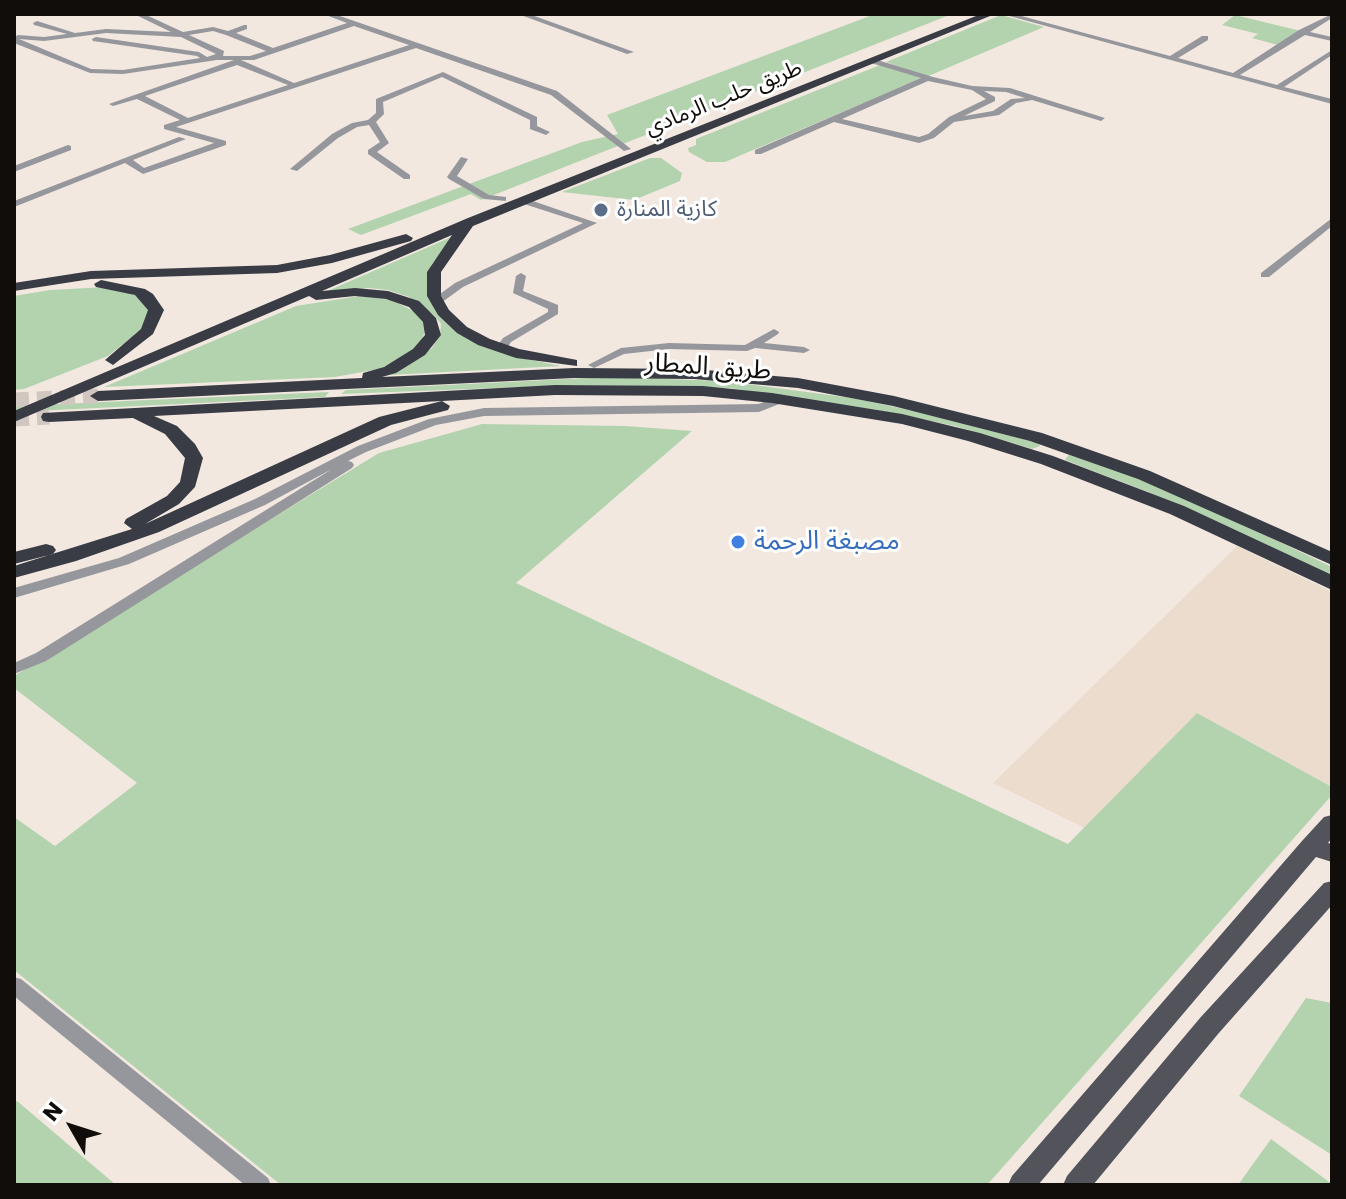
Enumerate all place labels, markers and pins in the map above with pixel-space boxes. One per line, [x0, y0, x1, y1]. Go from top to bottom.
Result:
place label: كازية المنارة [617, 197, 717, 223]
marker: كازية المنارة [592, 201, 610, 219]
place label: مصبغة الرحمة [754, 526, 900, 558]
marker: مصبغة الرحمة [729, 533, 747, 551]

